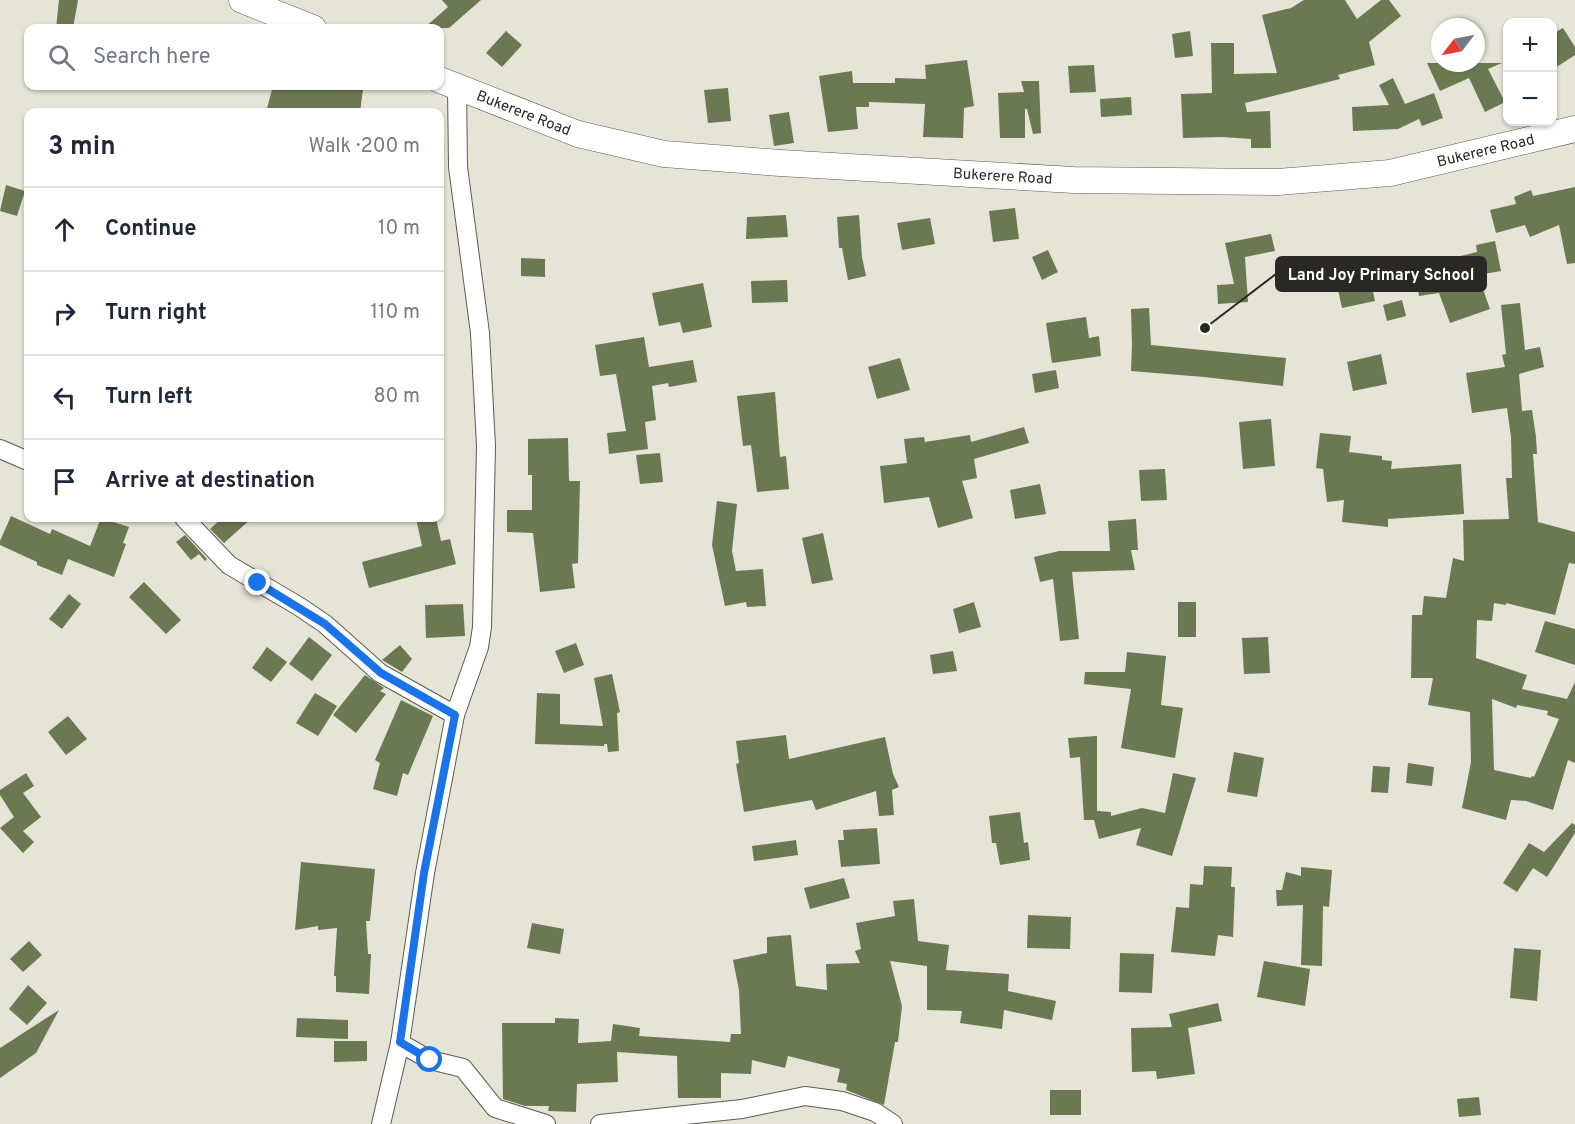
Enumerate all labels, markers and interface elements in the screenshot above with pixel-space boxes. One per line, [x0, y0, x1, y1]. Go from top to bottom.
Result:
north arrow [1431, 18, 1485, 72]
map controls [1503, 18, 1557, 126]
button: + [1503, 18, 1557, 72]
search box [24, 24, 444, 90]
icon: search [45, 41, 78, 74]
text: Search here [93, 44, 211, 71]
button: − [1503, 72, 1557, 126]
street label: Bukerere Road [473, 87, 573, 141]
text: 3 min [48, 131, 116, 164]
street label: Bukerere Road [1435, 131, 1537, 172]
text: Walk · 200 m [309, 134, 420, 160]
street label: Bukerere Road [952, 165, 1053, 190]
icon: ahead [48, 213, 81, 246]
text: Continue [105, 216, 196, 243]
text: 10 m [378, 216, 420, 242]
callout: Land Joy Primary School [1276, 257, 1486, 291]
text: Land Joy Primary School [1288, 266, 1474, 286]
icon: right [48, 297, 81, 330]
text: Turn right [105, 300, 207, 327]
text: 110 m [371, 300, 420, 326]
icon: left [48, 381, 81, 414]
text: Turn left [105, 384, 193, 411]
text: 80 m [374, 384, 420, 410]
icon: arrive [48, 465, 81, 498]
text: Arrive at destination [105, 468, 315, 495]
route end [244, 569, 270, 595]
route start [416, 1046, 442, 1072]

